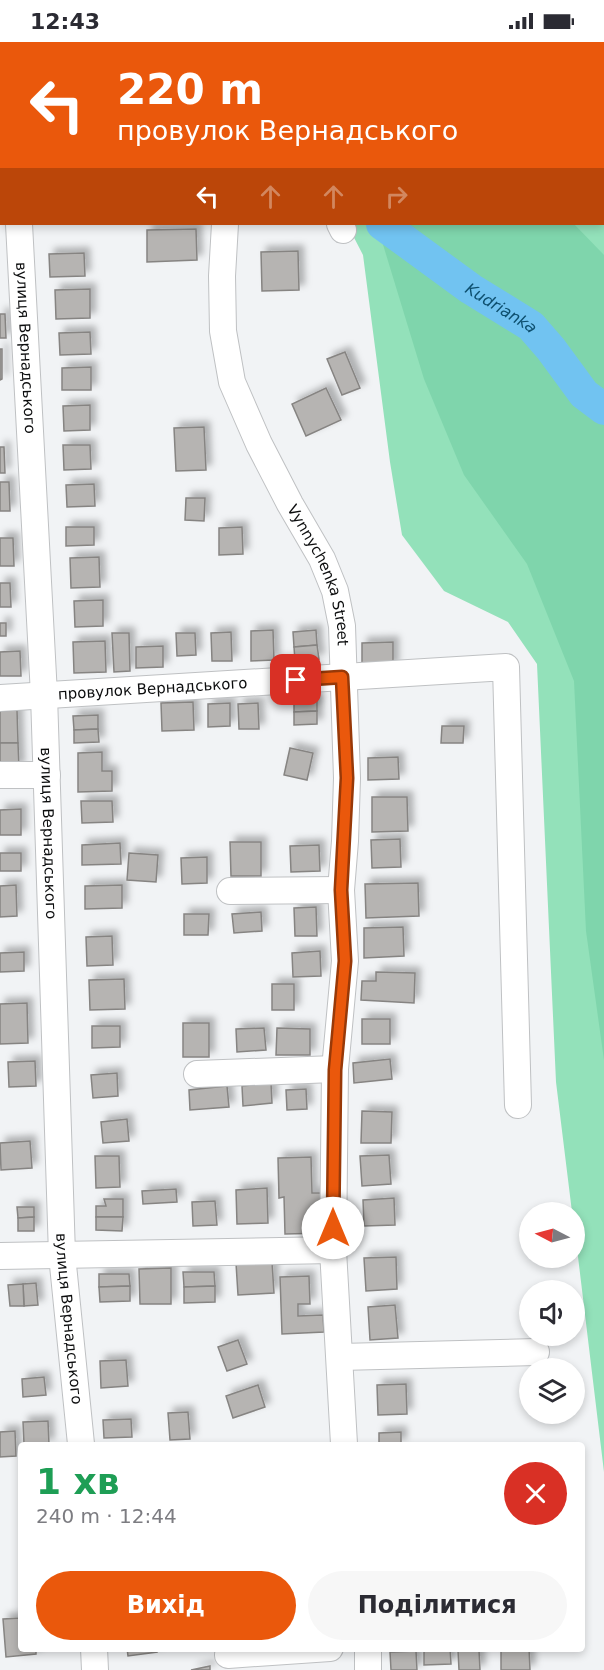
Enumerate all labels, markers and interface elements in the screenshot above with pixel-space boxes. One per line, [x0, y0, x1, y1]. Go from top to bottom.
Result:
text: 12:43 [30, 9, 100, 34]
text: 220 m [117, 65, 263, 114]
icon: left [18, 66, 96, 144]
text: провулок Вернадського [117, 115, 458, 146]
icon: left [191, 180, 224, 213]
icon: ahead [254, 180, 287, 213]
icon: ahead [317, 180, 350, 213]
icon: right [380, 180, 413, 213]
street label: вулиця Вернадського [12, 261, 39, 434]
water label: Kudrianka [462, 279, 542, 336]
street label: Vynnychenka Street [283, 501, 352, 646]
pin [270, 654, 321, 705]
icon: arrive [279, 663, 312, 696]
street label: провулок Вернадського [57, 674, 248, 703]
street label: вулиця Вернадського [37, 747, 60, 920]
position arrow [301, 1196, 365, 1260]
north arrow [519, 1202, 585, 1268]
map controls [519, 1202, 585, 1424]
street label: вулиця Вернадського [52, 1233, 86, 1405]
button: sound [519, 1280, 585, 1346]
button: layers [519, 1358, 585, 1424]
text: 1 хв [36, 1461, 120, 1502]
button: close [504, 1462, 567, 1525]
text: 240 m · 12:44 [36, 1504, 177, 1528]
button: Вихід [36, 1571, 296, 1640]
button: Поділитися [308, 1571, 567, 1640]

